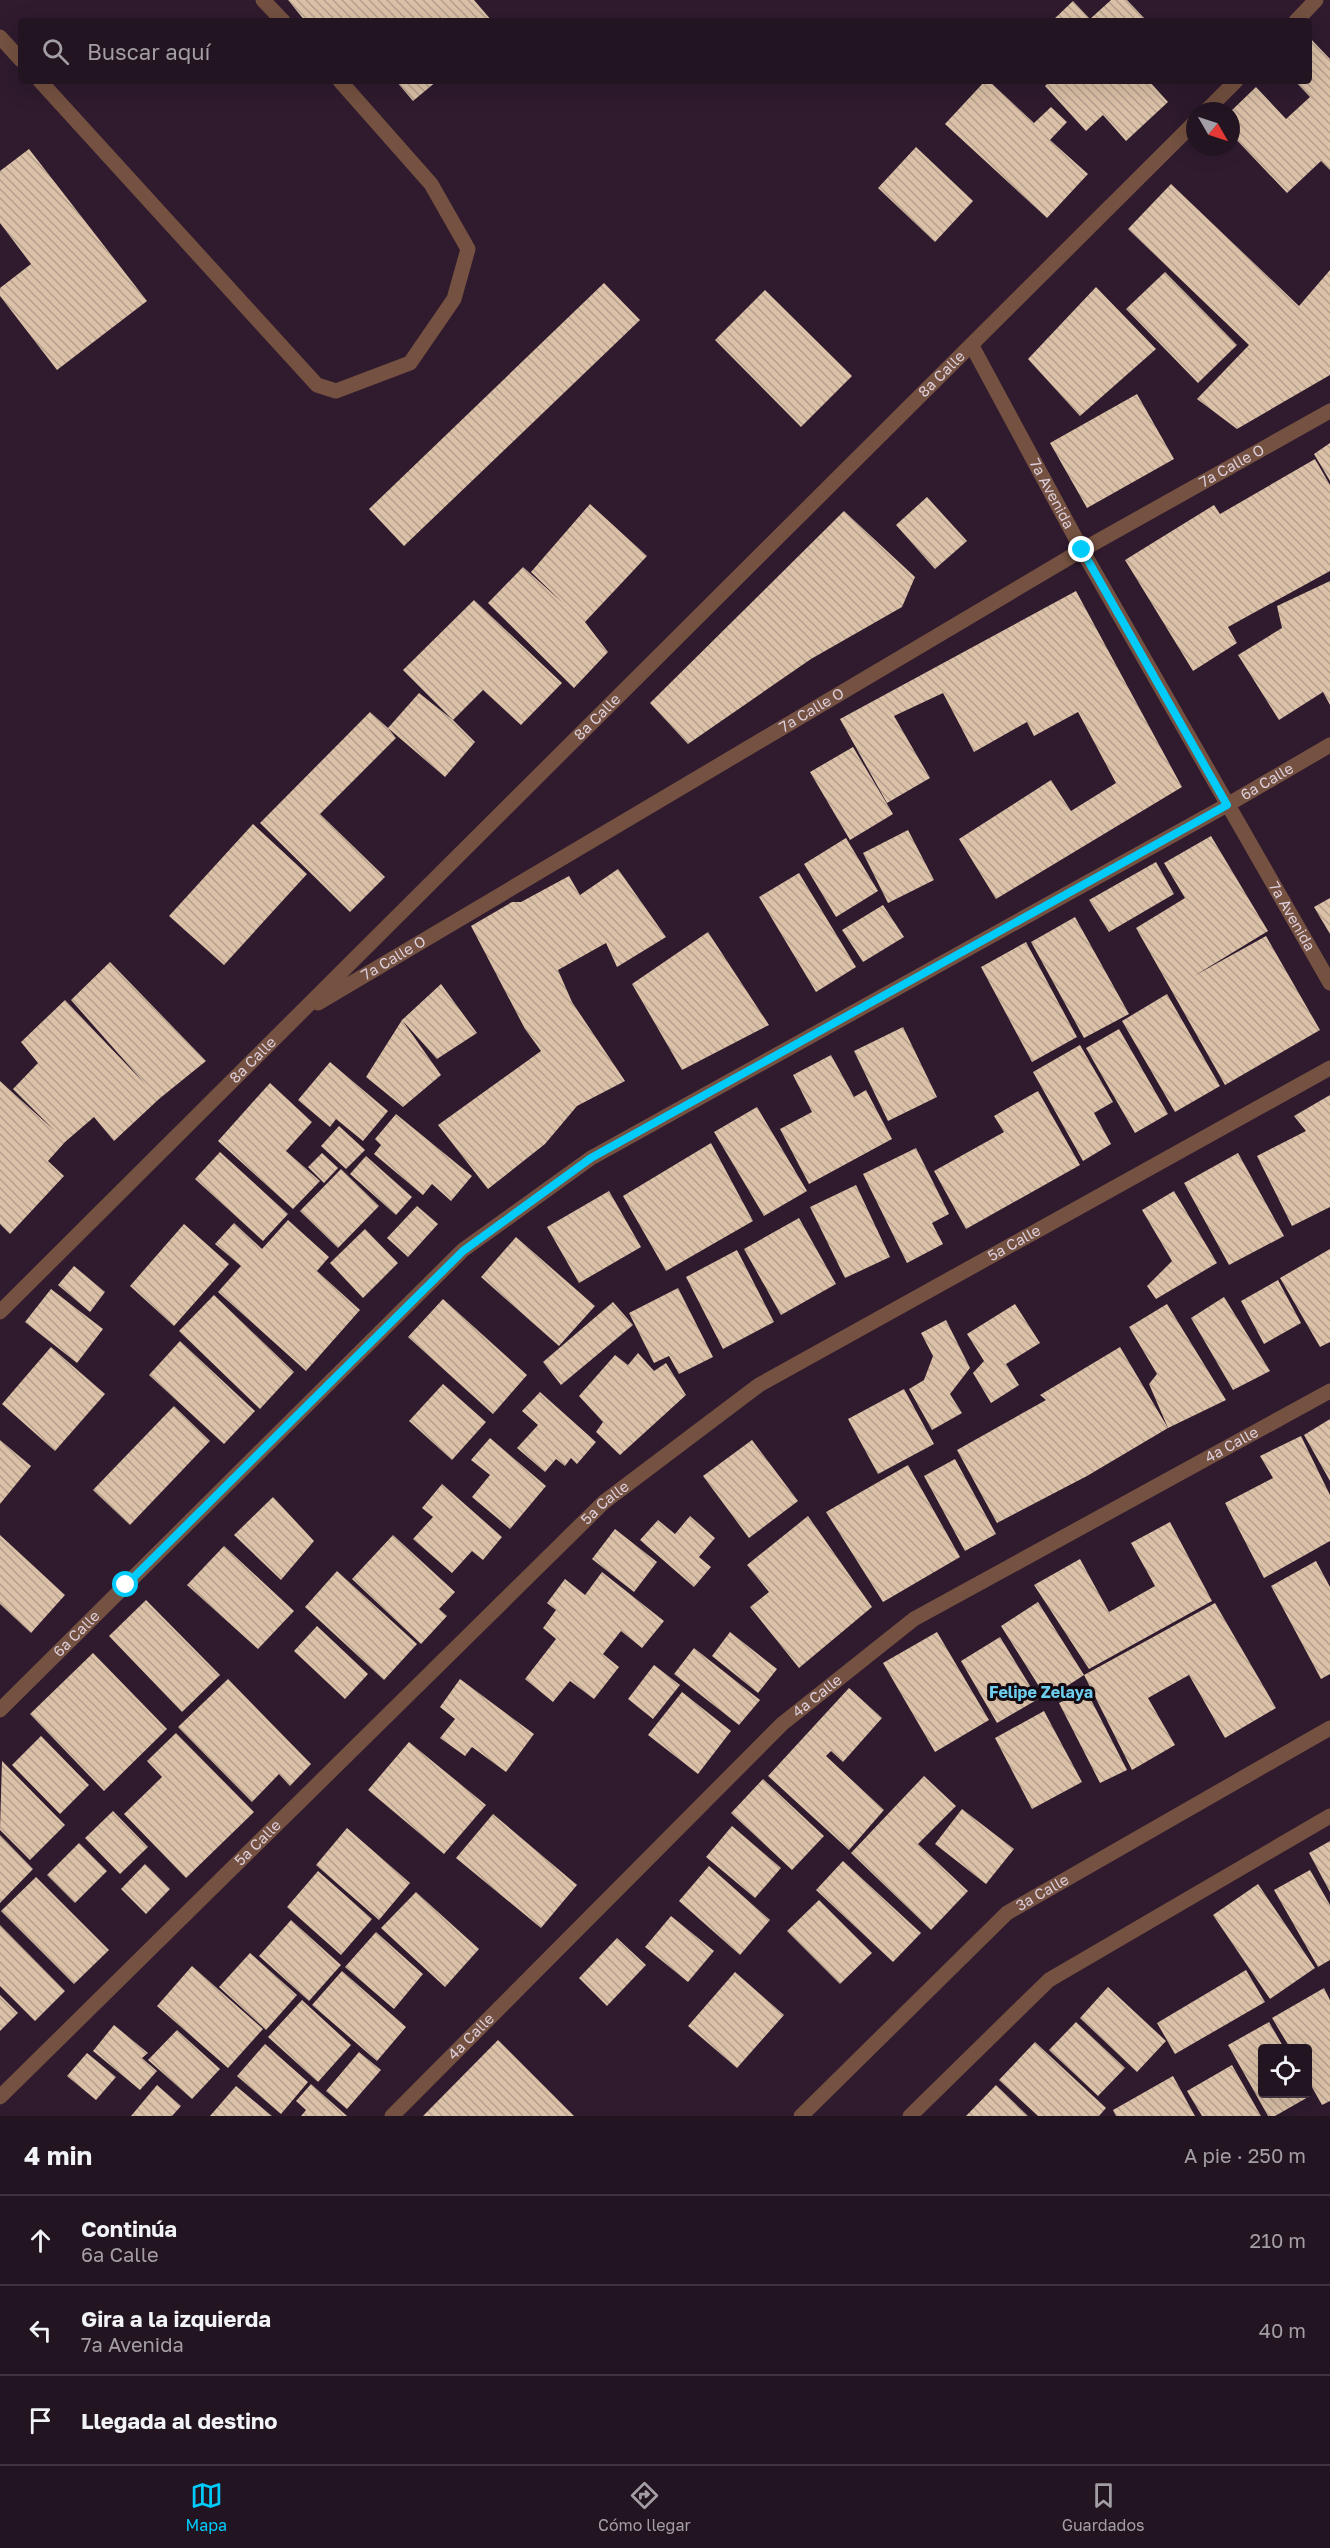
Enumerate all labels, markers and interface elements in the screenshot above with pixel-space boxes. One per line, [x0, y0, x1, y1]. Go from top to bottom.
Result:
search box [18, 18, 1312, 84]
icon: search [39, 35, 72, 68]
text: Buscar aquí [87, 38, 210, 65]
north arrow [1186, 102, 1240, 156]
street label: 8a Calle [914, 346, 968, 400]
street label: 7a Calle O [1196, 440, 1267, 491]
street label: 7a Avenida [1026, 455, 1079, 532]
route end [1068, 536, 1094, 562]
street label: 7a Calle O [776, 683, 847, 735]
street label: 8a Calle [570, 689, 624, 743]
street label: 6a Calle [1237, 758, 1296, 803]
street label: 7a Avenida [1266, 878, 1320, 954]
street label: 7a Calle O [358, 931, 429, 983]
street label: 8a Calle [225, 1032, 279, 1086]
street label: 5a Calle [984, 1220, 1044, 1264]
street label: 4a Calle [1201, 1422, 1261, 1466]
street label: 5a Calle [577, 1476, 632, 1528]
route start [112, 1571, 138, 1597]
street label: 6a Calle [49, 1606, 103, 1660]
street label: 4a Calle [788, 1670, 845, 1720]
district label: Felipe Zelaya [989, 1682, 1093, 1702]
street label: 5a Calle [230, 1815, 284, 1869]
street label: 3a Calle [1012, 1870, 1072, 1914]
street label: 4a Calle [443, 2009, 497, 2063]
map controls [1258, 2044, 1312, 2098]
button: locate [1258, 2044, 1312, 2098]
text: 4 min [24, 2140, 92, 2171]
text: A pie · 250 m [1184, 2143, 1306, 2167]
text: Continúa [81, 2215, 177, 2242]
icon: ahead [24, 2224, 57, 2257]
text: 210 m [1250, 2228, 1306, 2252]
text: 6a Calle [81, 2242, 159, 2266]
text: Gira a la izquierda [81, 2305, 271, 2332]
icon: left [24, 2314, 57, 2347]
text: 40 m [1259, 2318, 1306, 2342]
text: 7a Avenida [81, 2332, 184, 2356]
icon: arrive [24, 2404, 57, 2437]
text: Llegada al destino [81, 2407, 278, 2434]
tab: Mapa [185, 2479, 227, 2535]
tab: Cómo llegar [598, 2479, 691, 2535]
tab: Guardados [1062, 2479, 1145, 2535]

